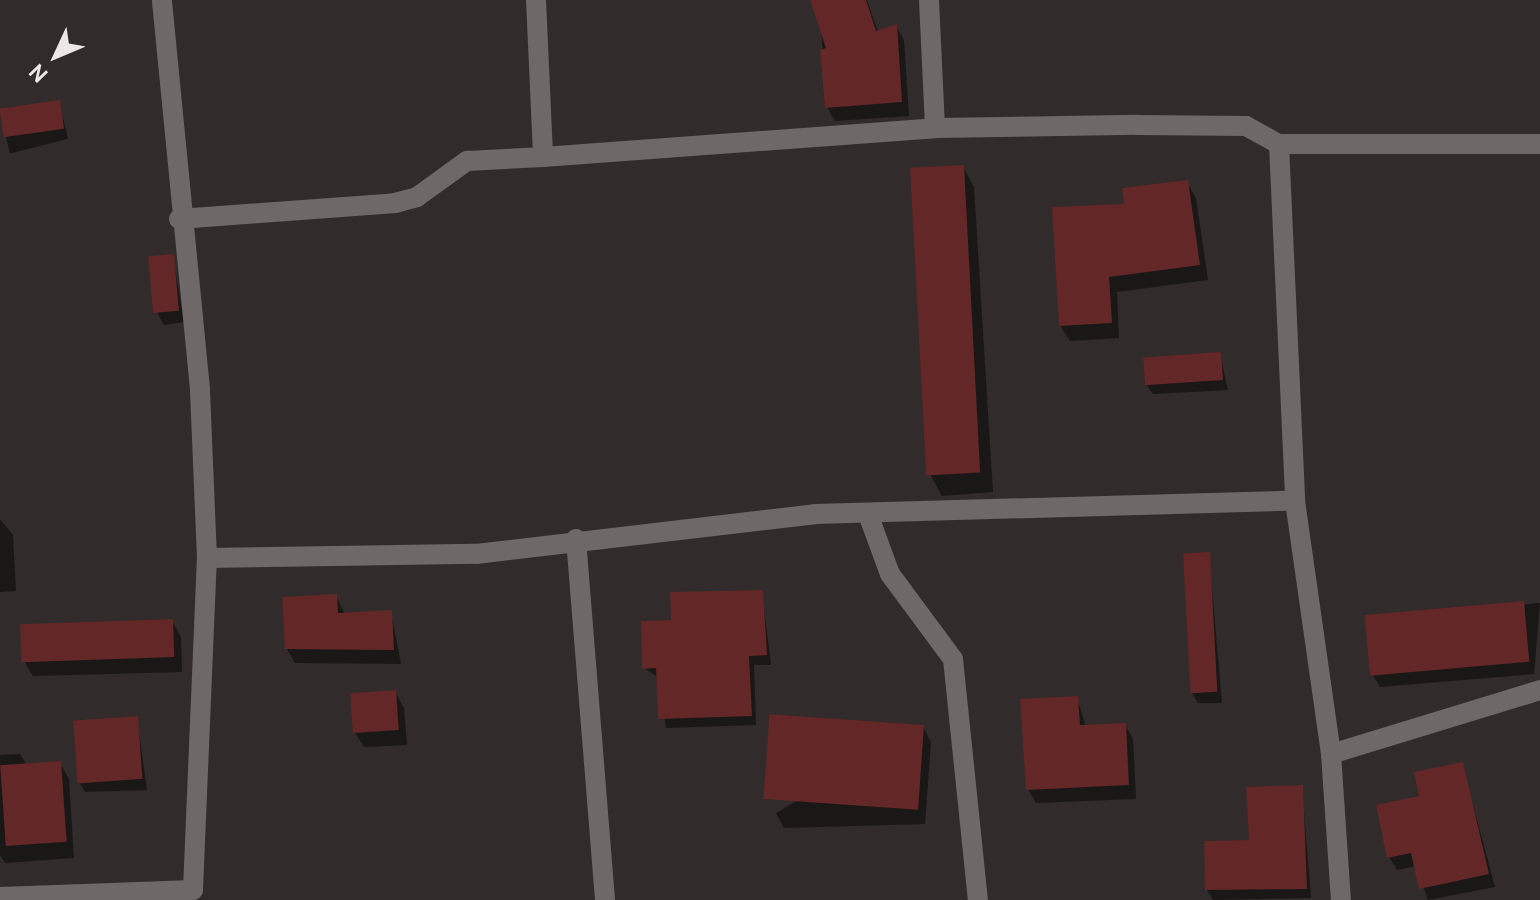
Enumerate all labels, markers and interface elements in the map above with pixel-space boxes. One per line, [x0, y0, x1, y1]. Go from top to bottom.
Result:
north arrow [16, 16, 96, 96]
text: N [23, 58, 53, 88]

